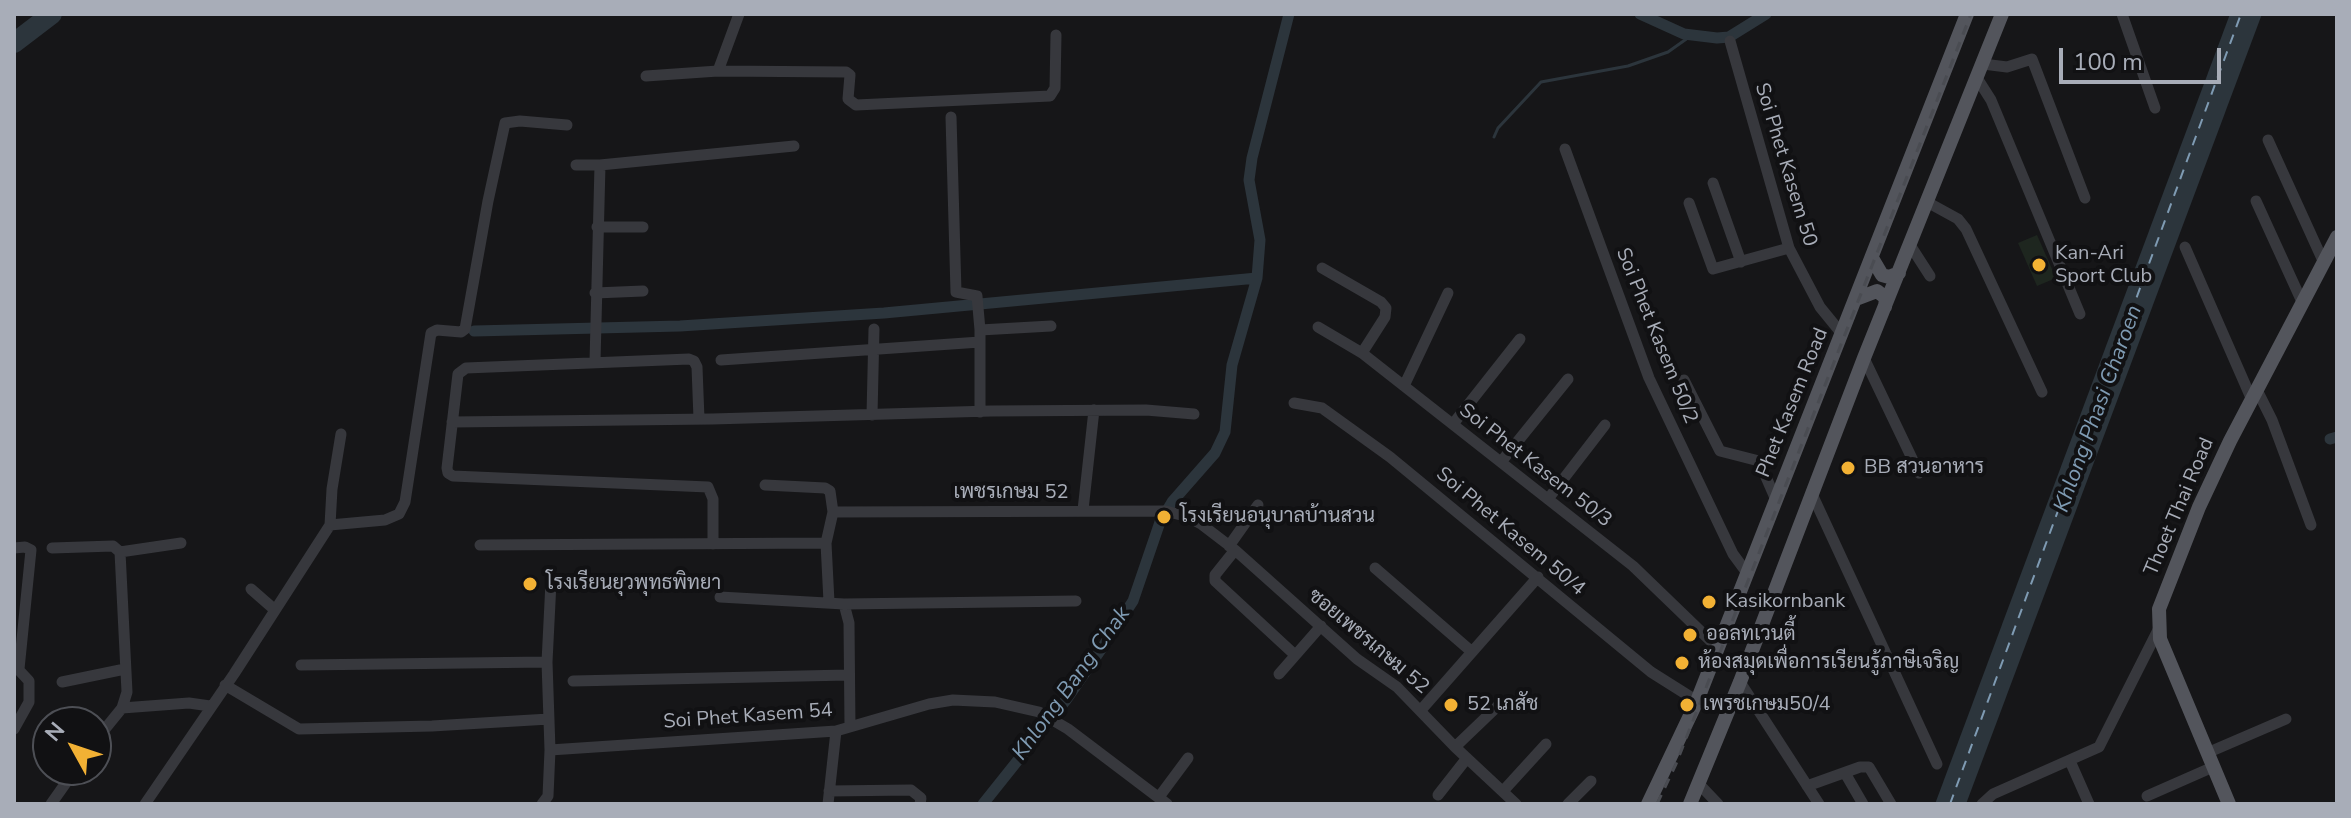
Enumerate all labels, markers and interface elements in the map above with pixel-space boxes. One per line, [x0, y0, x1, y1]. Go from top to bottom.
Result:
scale bar [2063, 32, 2225, 82]
text: 100 m [2073, 46, 2143, 78]
street label: Soi Phet Kasem 50 [1749, 80, 1821, 250]
place label: Kan-Ari Sport Club [2055, 242, 2152, 289]
street label: Soi Phet Kasem 50/2 [1610, 245, 1702, 427]
marker: Kan-Ari Sport Club [2030, 256, 2048, 274]
water label: Khlong Phasi Charoen [2049, 302, 2149, 516]
street label: Phet Kasem Road [1752, 325, 1834, 481]
street label: Soi Phet Kasem 50/3 [1454, 399, 1616, 533]
street label: Thoet Thai Road [2140, 434, 2220, 580]
place label: BB สวนอาหาร [1864, 456, 1984, 480]
marker: BB สวนอาหาร [1839, 459, 1857, 477]
street label: Soi Phet Kasem 50/4 [1431, 463, 1589, 601]
street label: เพชรเกษม 52 [953, 481, 1069, 505]
place label: โรงเรียนอนุบาลบ้านสวน [1180, 505, 1375, 529]
marker: โรงเรียนอนุบาลบ้านสวน [1155, 508, 1173, 526]
place label: โรงเรียนยุวพุทธพิทยา [546, 572, 721, 596]
marker: โรงเรียนยุวพุทธพิทยา [521, 575, 539, 593]
street label: ซอยเพชรเกษม 52 [1303, 584, 1433, 700]
place label: Kasikornbank [1725, 590, 1845, 614]
marker: Kasikornbank [1700, 593, 1718, 611]
water label: Khlong Bang Chak [1007, 602, 1137, 766]
place label: ออลทเวนตี้ [1706, 623, 1796, 647]
marker: ออลทเวนตี้ [1681, 626, 1699, 644]
place label: ห้องสมุดเพื่อการเรียนรู้ภาษีเจริญ [1698, 651, 1959, 675]
marker: ห้องสมุดเพื่อการเรียนรู้ภาษีเจริญ [1673, 654, 1691, 672]
place label: 52 เภสัช [1467, 693, 1538, 717]
place label: เพรชเกษม50/4 [1703, 693, 1831, 717]
marker: 52 เภสัช [1442, 696, 1460, 714]
marker: เพรชเกษม50/4 [1678, 696, 1696, 714]
street label: Soi Phet Kasem 54 [663, 699, 833, 735]
north arrow [32, 706, 112, 786]
text: N [38, 716, 72, 748]

